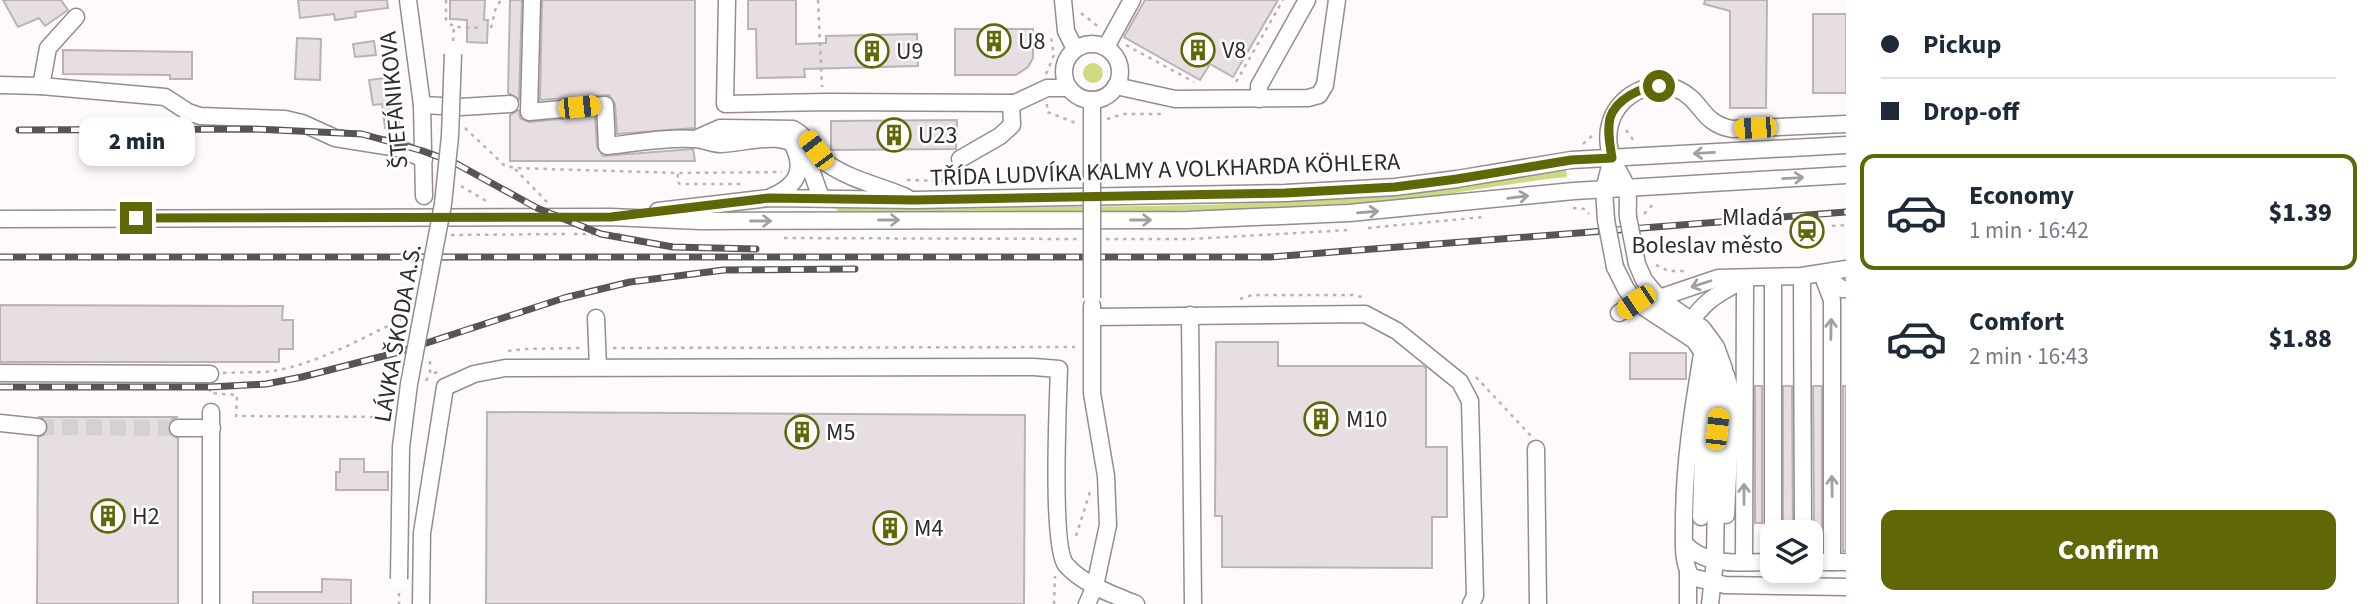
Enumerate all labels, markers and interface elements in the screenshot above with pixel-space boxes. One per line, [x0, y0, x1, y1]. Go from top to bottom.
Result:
building icon: U8 [975, 22, 1013, 60]
place label: U8 [1018, 24, 1045, 59]
text: Pickup [1923, 26, 2001, 63]
street label: ŠTEFÁNIKOVA [371, 30, 417, 170]
building icon: V8 [1179, 31, 1217, 69]
building icon: U9 [853, 32, 891, 70]
place label: V8 [1222, 33, 1246, 68]
place label: U9 [896, 34, 923, 69]
route start [1643, 70, 1675, 102]
text: Drop-off [1923, 93, 2019, 130]
car [558, 94, 601, 120]
callout: 2 min [78, 116, 194, 166]
building icon: U23 [875, 116, 913, 154]
car [1734, 116, 1777, 140]
place label: U23 [918, 118, 957, 153]
text: 2 min [109, 125, 165, 158]
car [795, 127, 838, 173]
street label: TŘÍDA LUDVÍKA KALMY A VOLKHARDA KÖHLERA [929, 144, 1401, 196]
one-way arrow [1693, 146, 1716, 159]
one-way arrow [1781, 171, 1803, 184]
text: Economy [1969, 177, 2074, 214]
icon: car [1885, 181, 1948, 244]
one-way arrow [1506, 190, 1529, 203]
text: $1.39 [2268, 194, 2332, 231]
place label: Mladá Boleslav město [1631, 200, 1783, 263]
route end [120, 202, 152, 234]
one-way arrow [1356, 205, 1379, 218]
station icon: Mladá Boleslav město [1788, 212, 1826, 250]
one-way arrow [877, 213, 900, 227]
one-way arrow [1129, 213, 1152, 227]
one-way arrow [749, 214, 772, 227]
text: 1 min · 16:42 [1969, 214, 2089, 247]
street label: LÁVKA ŠKODA A.S. [365, 241, 431, 425]
one-way arrow [1691, 278, 1713, 291]
car [1613, 282, 1660, 322]
text: Comfort [1969, 303, 2064, 340]
icon: car [1885, 307, 1948, 370]
one-way arrow [1825, 318, 1838, 341]
text: $1.88 [2268, 320, 2332, 357]
text: 2 min · 16:43 [1969, 340, 2089, 373]
building icon: M10 [1302, 400, 1340, 438]
place label: M10 [1346, 402, 1387, 437]
car [1705, 407, 1730, 451]
building icon: M5 [783, 413, 821, 451]
place label: M5 [826, 415, 855, 450]
one-way arrow [1825, 475, 1839, 498]
one-way arrow [1737, 483, 1751, 506]
building icon: H2 [89, 497, 127, 535]
place label: H2 [132, 499, 160, 534]
building icon: M4 [871, 509, 909, 547]
button: Confirm [1881, 510, 2336, 590]
place label: M4 [914, 511, 943, 546]
map controls [1760, 520, 1823, 583]
button: layers [1760, 520, 1823, 583]

